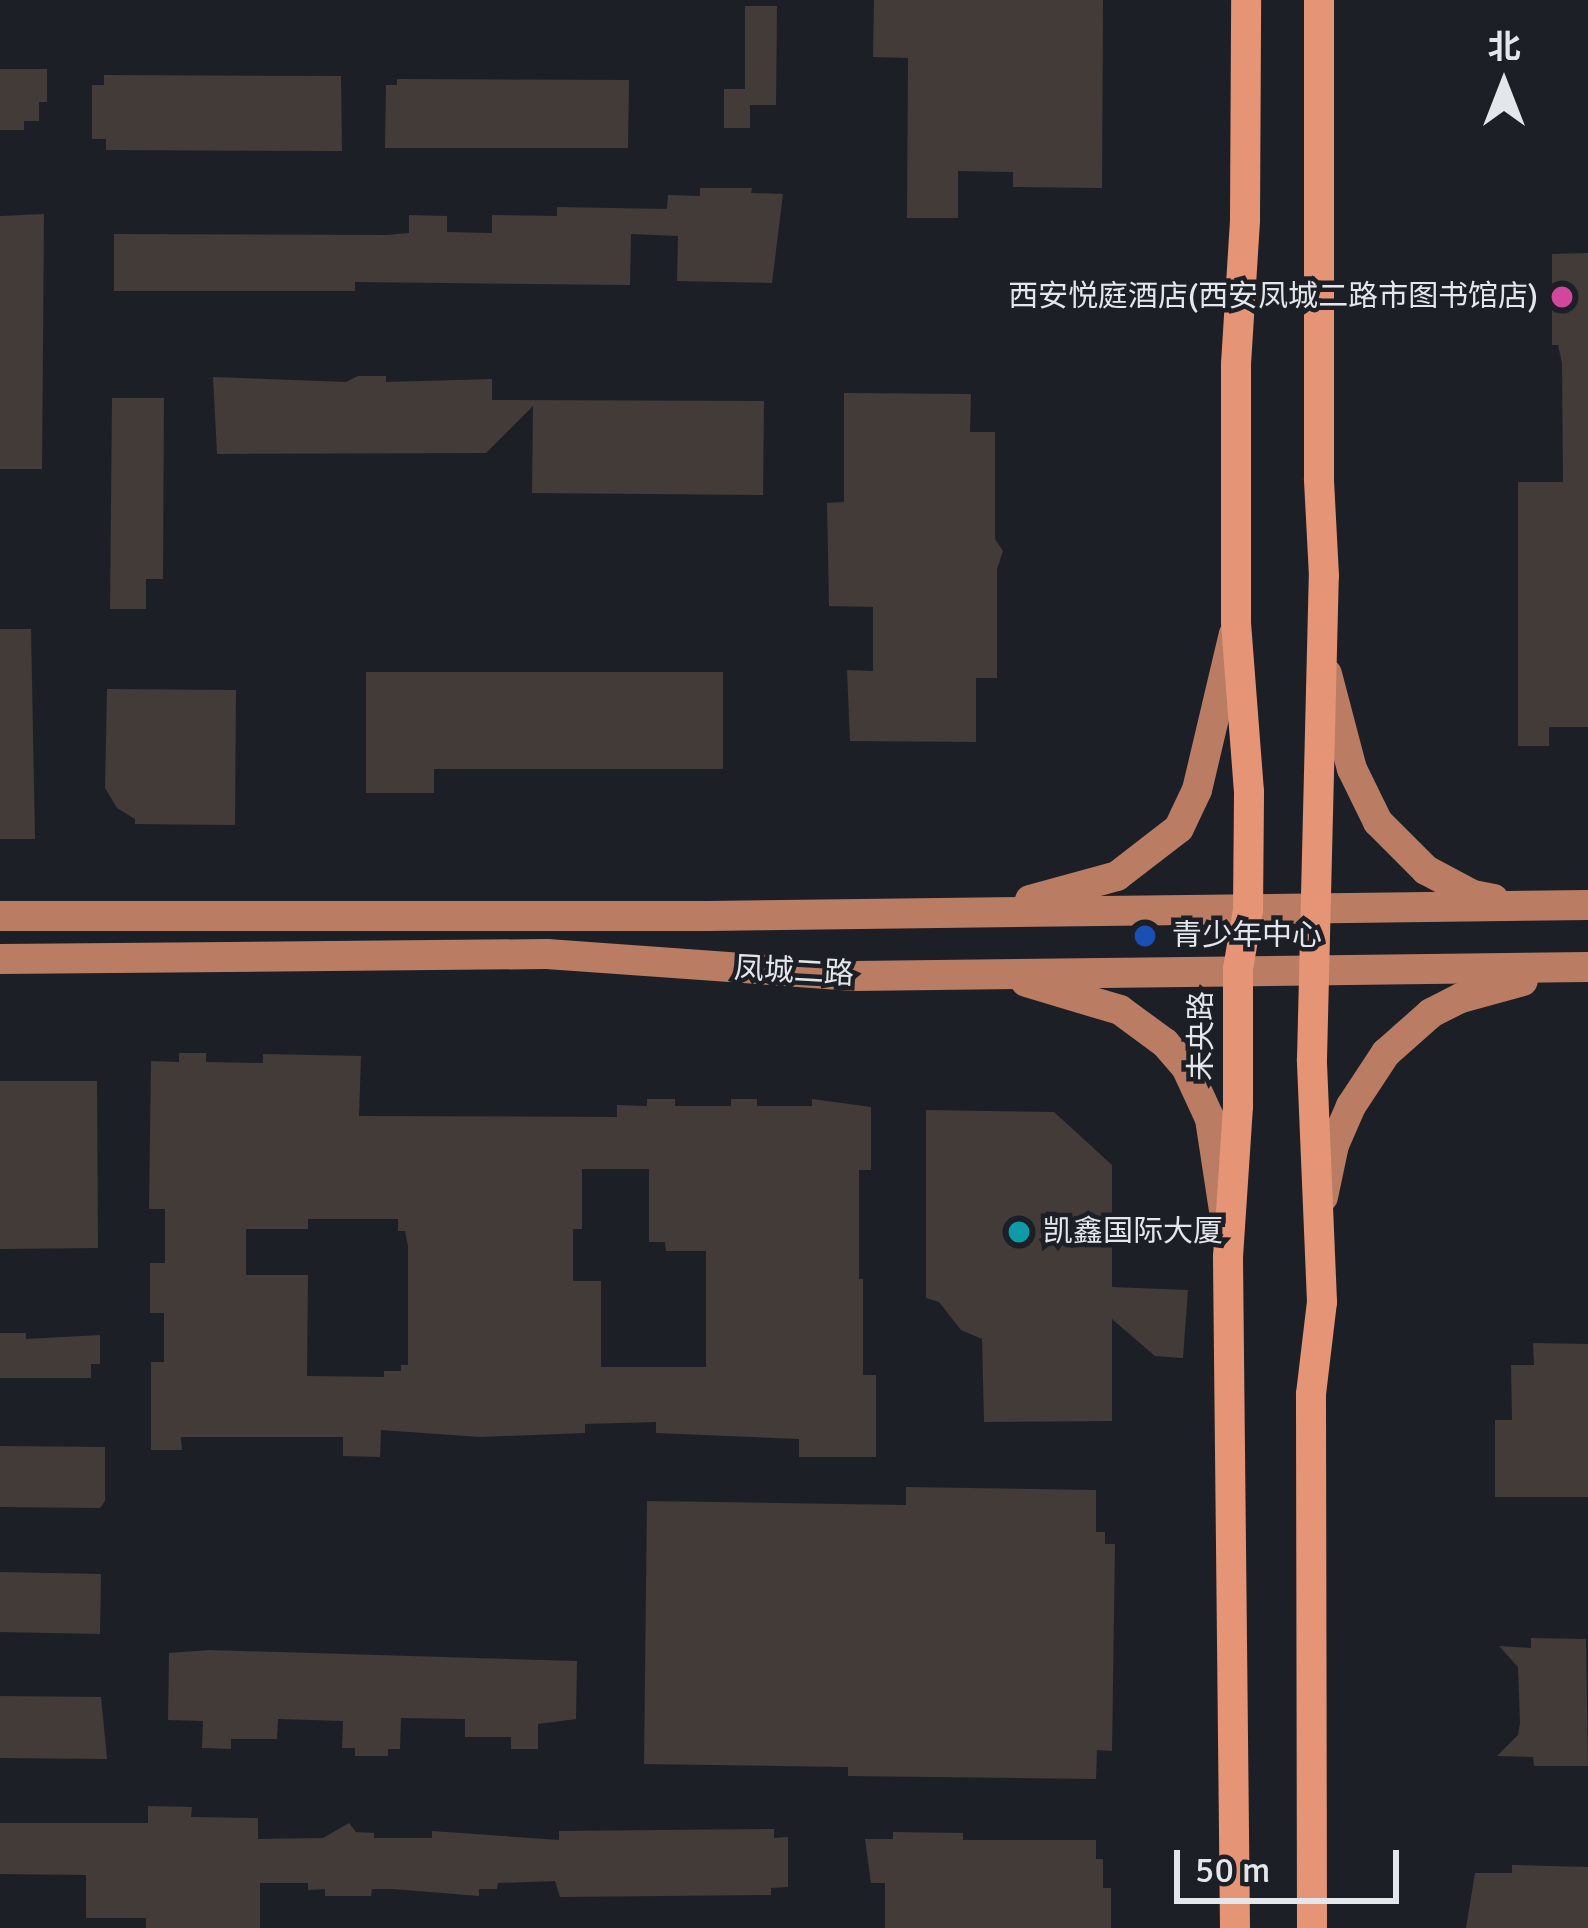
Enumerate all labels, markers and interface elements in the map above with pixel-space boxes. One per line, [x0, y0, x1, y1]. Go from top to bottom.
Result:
north arrow [1444, 24, 1564, 144]
text: 北 [1488, 27, 1521, 68]
place label: 西安悦庭酒店(西安凤城二路市图书馆店) [1008, 279, 1538, 315]
marker: 西安悦庭酒店(西安凤城二路市图书馆店) [1549, 284, 1575, 310]
place label: 青少年中心 [1172, 918, 1322, 954]
marker: 青少年中心 [1129, 920, 1161, 952]
street label: 凤城二路 [733, 951, 855, 993]
street label: 未央路 [1184, 991, 1220, 1081]
place label: 凯鑫国际大厦 [1043, 1214, 1223, 1250]
marker: 凯鑫国际大厦 [1006, 1219, 1032, 1245]
scale bar [1180, 1826, 1405, 1900]
text: 50 m [1195, 1848, 1271, 1893]

